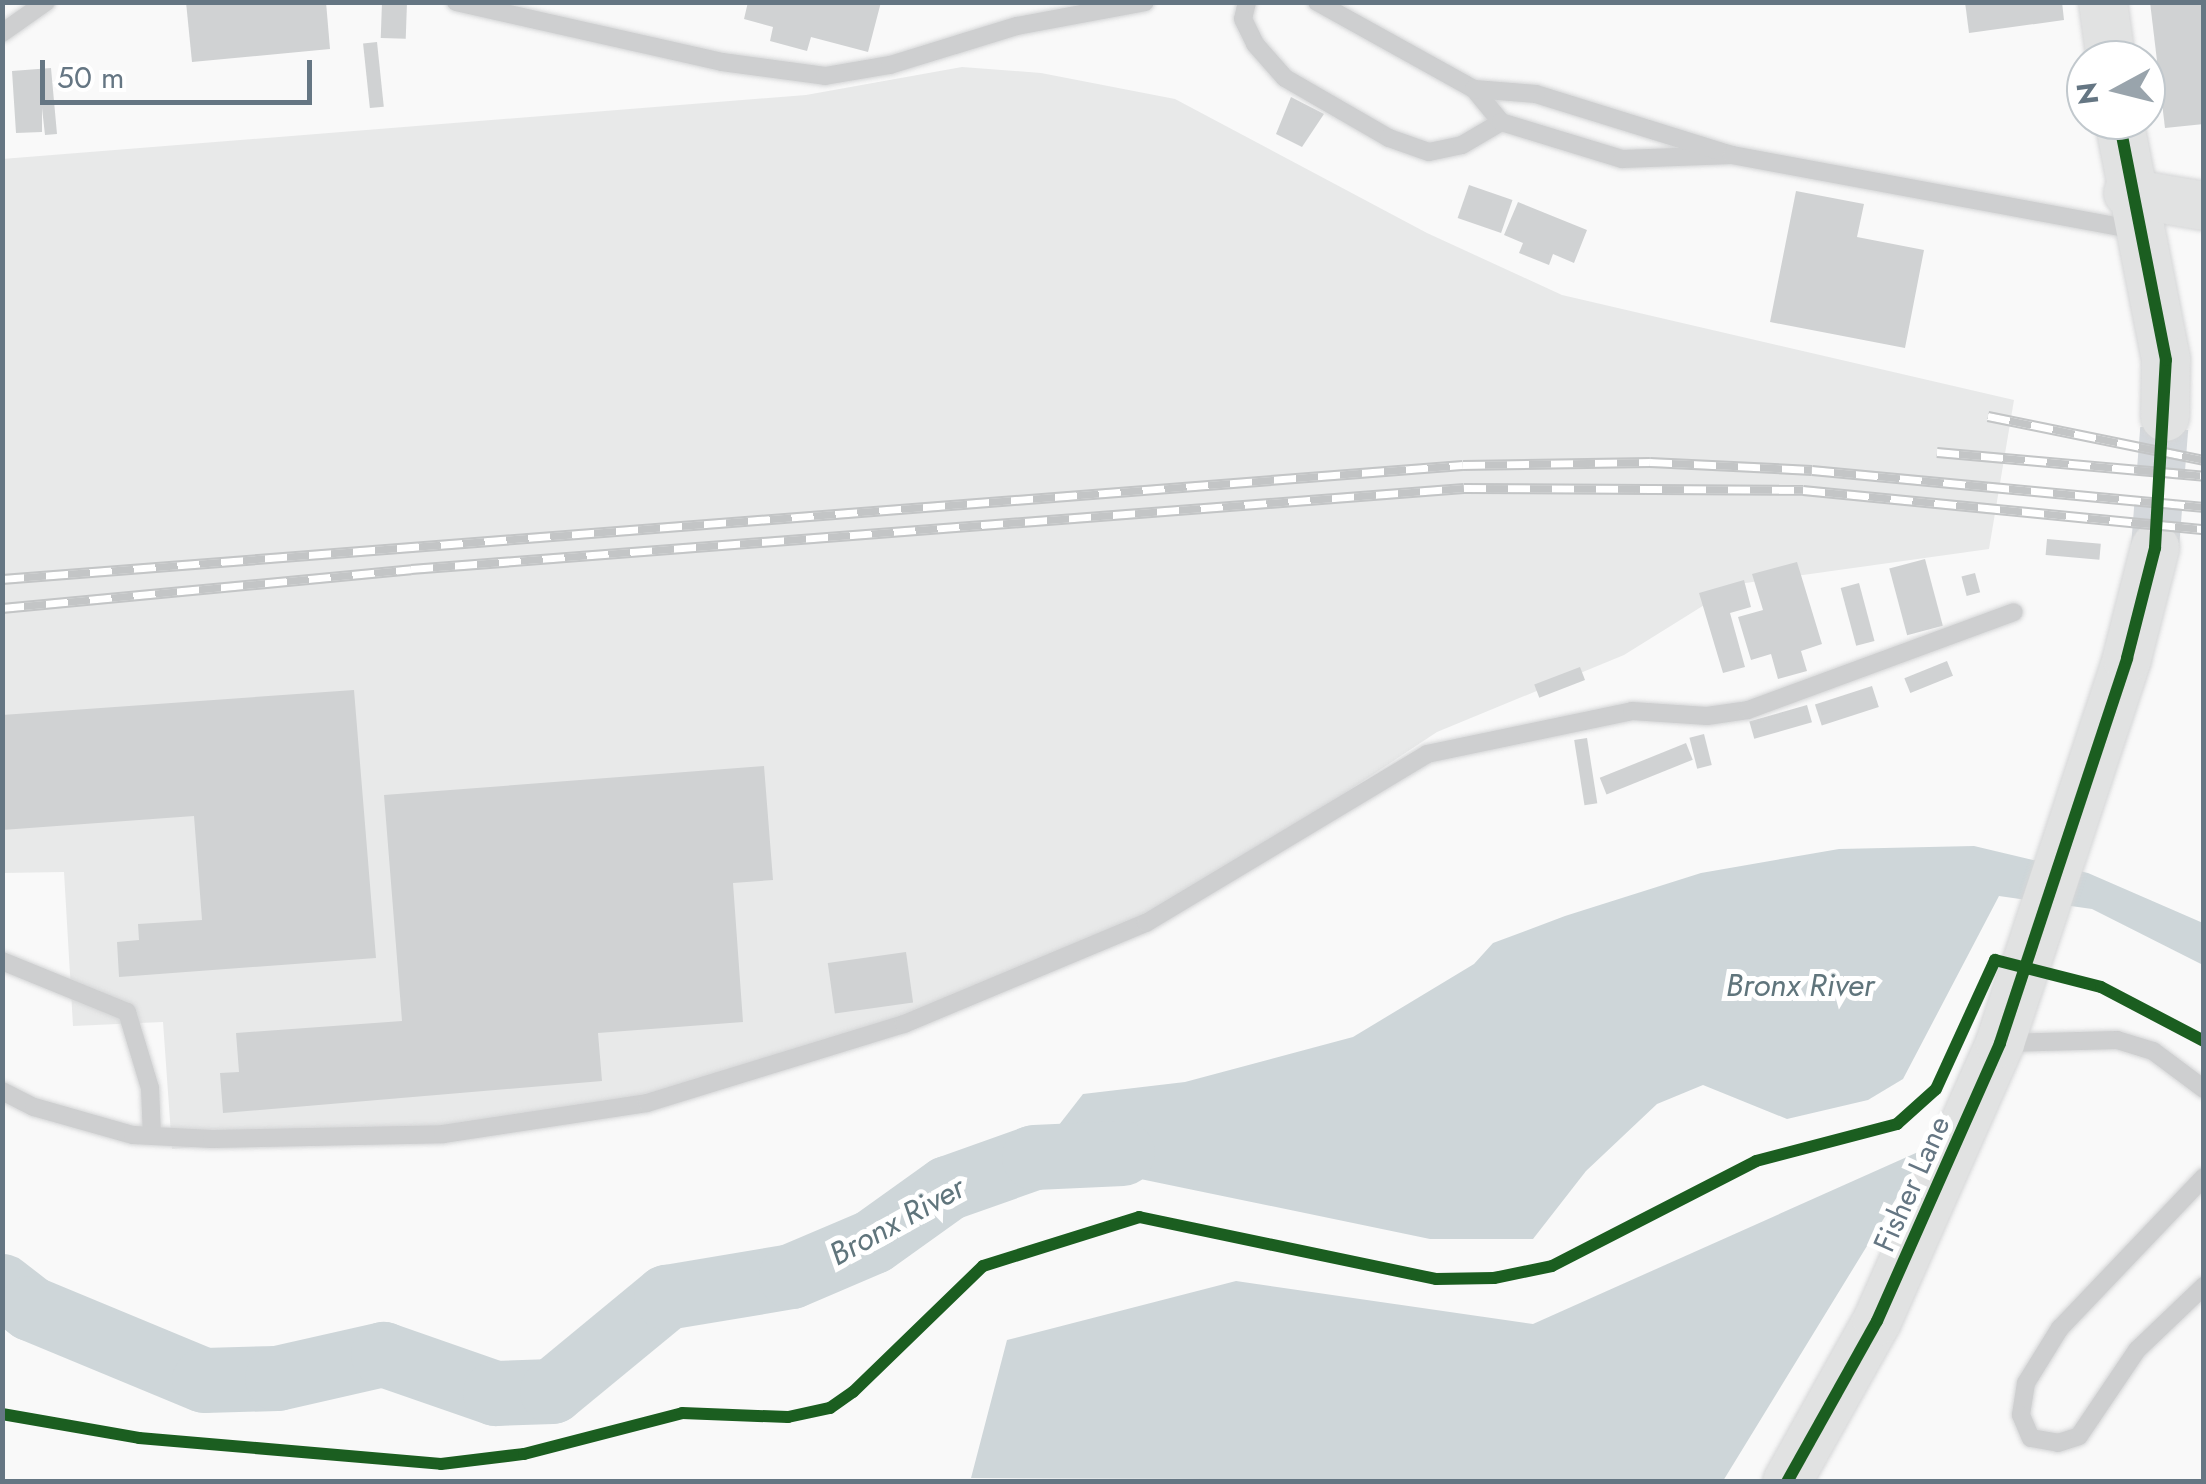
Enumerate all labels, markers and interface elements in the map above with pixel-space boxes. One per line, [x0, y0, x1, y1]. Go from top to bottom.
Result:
scale bar [45, 40, 318, 102]
north arrow [2066, 40, 2166, 140]
text: 50 m [57, 56, 124, 99]
text: N [2066, 80, 2109, 107]
water label: Bronx River [1726, 966, 1874, 1004]
street label: Fisher Lane [1866, 1111, 1958, 1257]
water label: Bronx River [823, 1168, 971, 1274]

